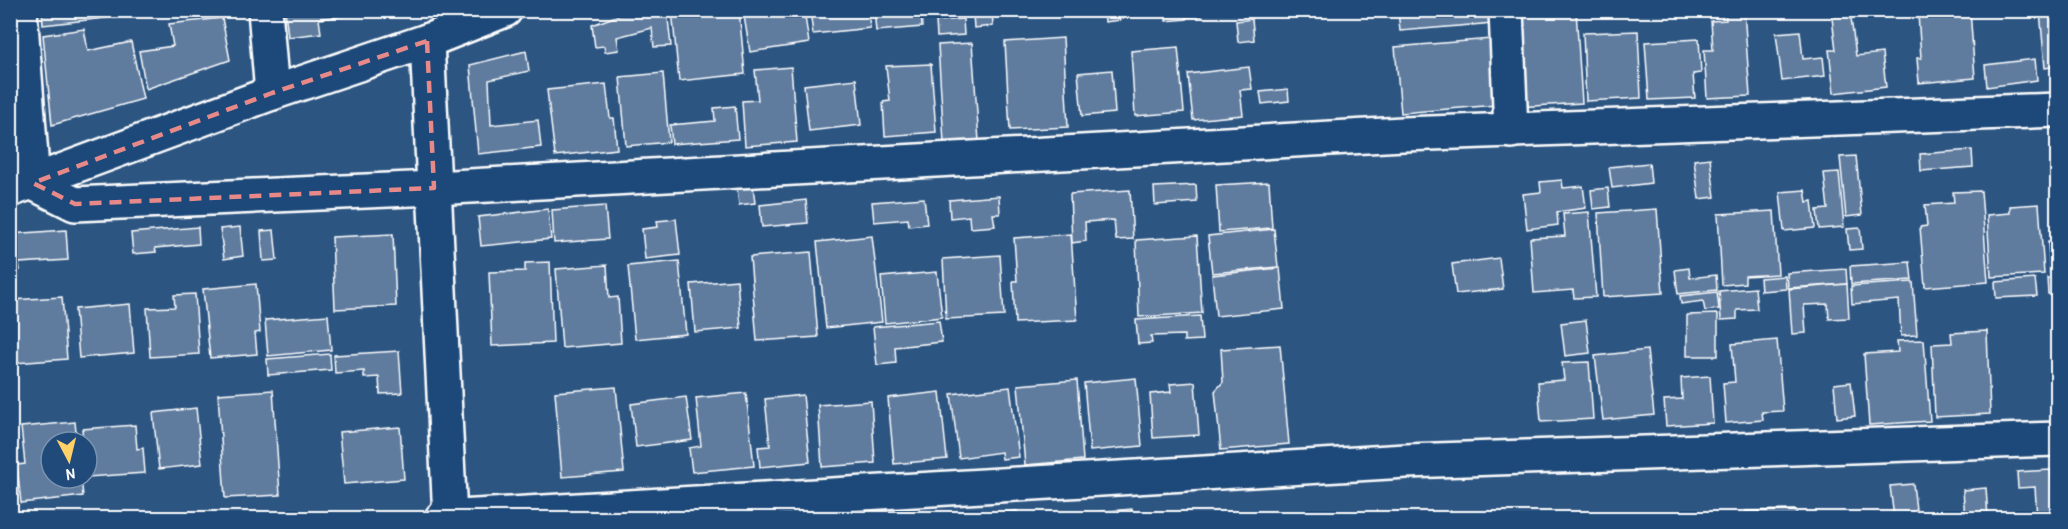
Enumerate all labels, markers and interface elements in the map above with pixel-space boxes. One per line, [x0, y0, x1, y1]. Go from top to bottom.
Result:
north arrow [39, 430, 99, 490]
text: N [65, 463, 76, 486]

